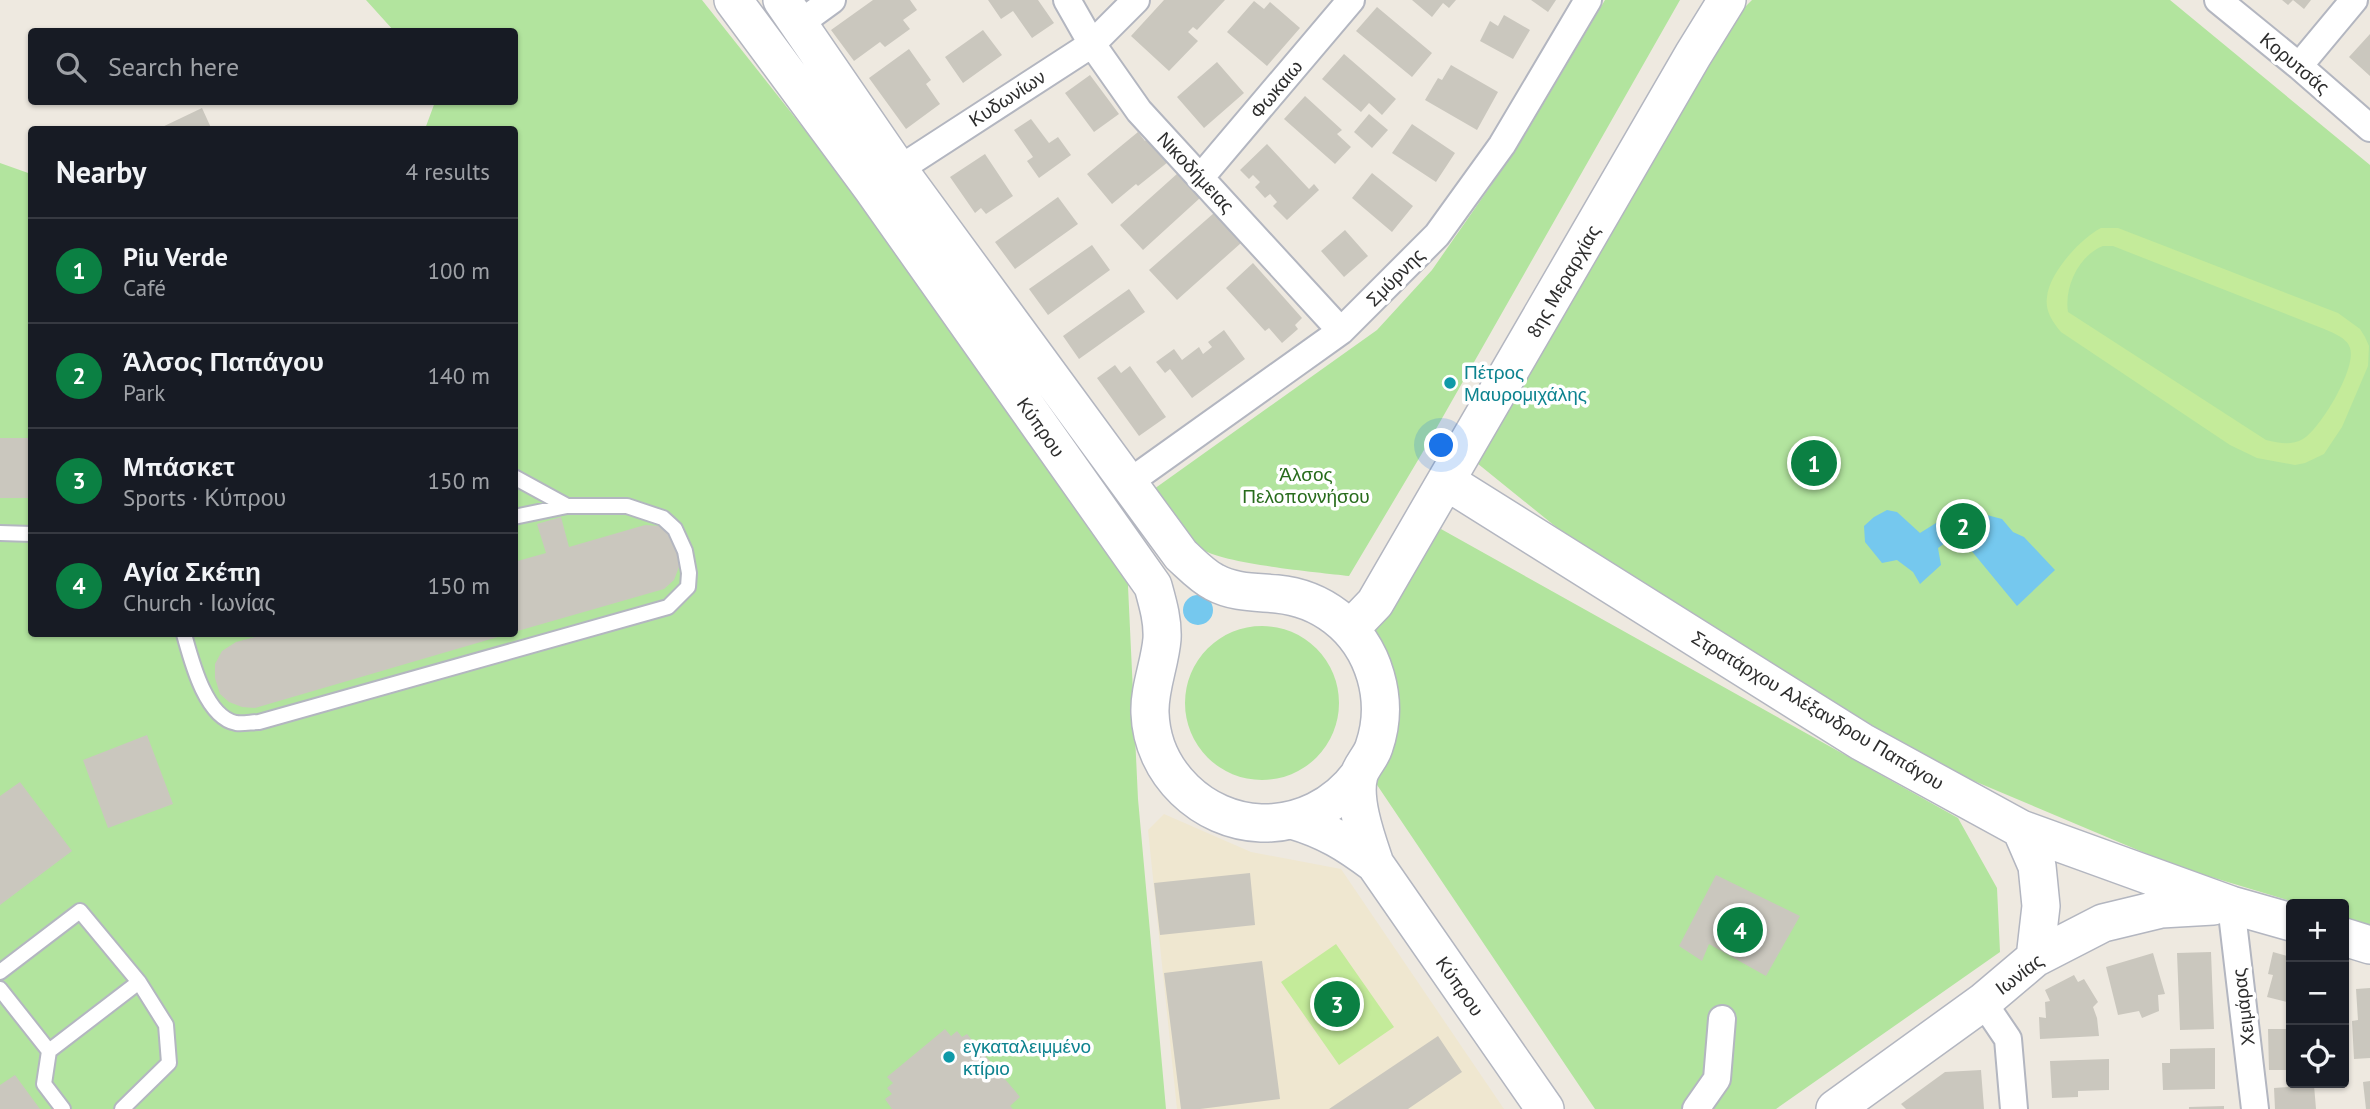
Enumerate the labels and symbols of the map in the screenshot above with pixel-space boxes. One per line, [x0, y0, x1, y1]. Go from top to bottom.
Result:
street label: Κορυτσάς [2255, 27, 2335, 99]
street label: Φωκαιω [1245, 55, 1308, 123]
street label: Κυδωνίων [964, 64, 1050, 132]
street label: Νικοδήμειας [1152, 126, 1240, 218]
street label: 8ης Μεραρχίας [1521, 220, 1605, 342]
street label: Σμύρνης [1361, 243, 1429, 311]
place label: Πέτρος Μαυρομιχάλης [1464, 360, 1587, 406]
marker: Πέτρος Μαυρομιχάλης [1442, 375, 1458, 391]
street label: Κύπρου [1012, 392, 1070, 462]
your location [1424, 428, 1458, 462]
pin: 1 [1791, 437, 1837, 489]
park label: Άλσος Πελοποννήσου [1242, 462, 1370, 508]
pin: 2 [1940, 500, 1986, 552]
street label: Στρατάρχου Αλέξανδρου Παπάγου [1688, 625, 1948, 795]
pin: 4 [1717, 904, 1763, 956]
street label: Ιωνίας [1990, 948, 2048, 1000]
street label: Κύπρου [1431, 951, 1489, 1021]
street label: Χειμάρας [2226, 967, 2260, 1047]
pin: 3 [1314, 978, 1360, 1030]
place label: εγκαταλειμμένο κτίριο [963, 1034, 1091, 1080]
marker: εγκαταλειμμένο κτίριο [941, 1049, 957, 1065]

